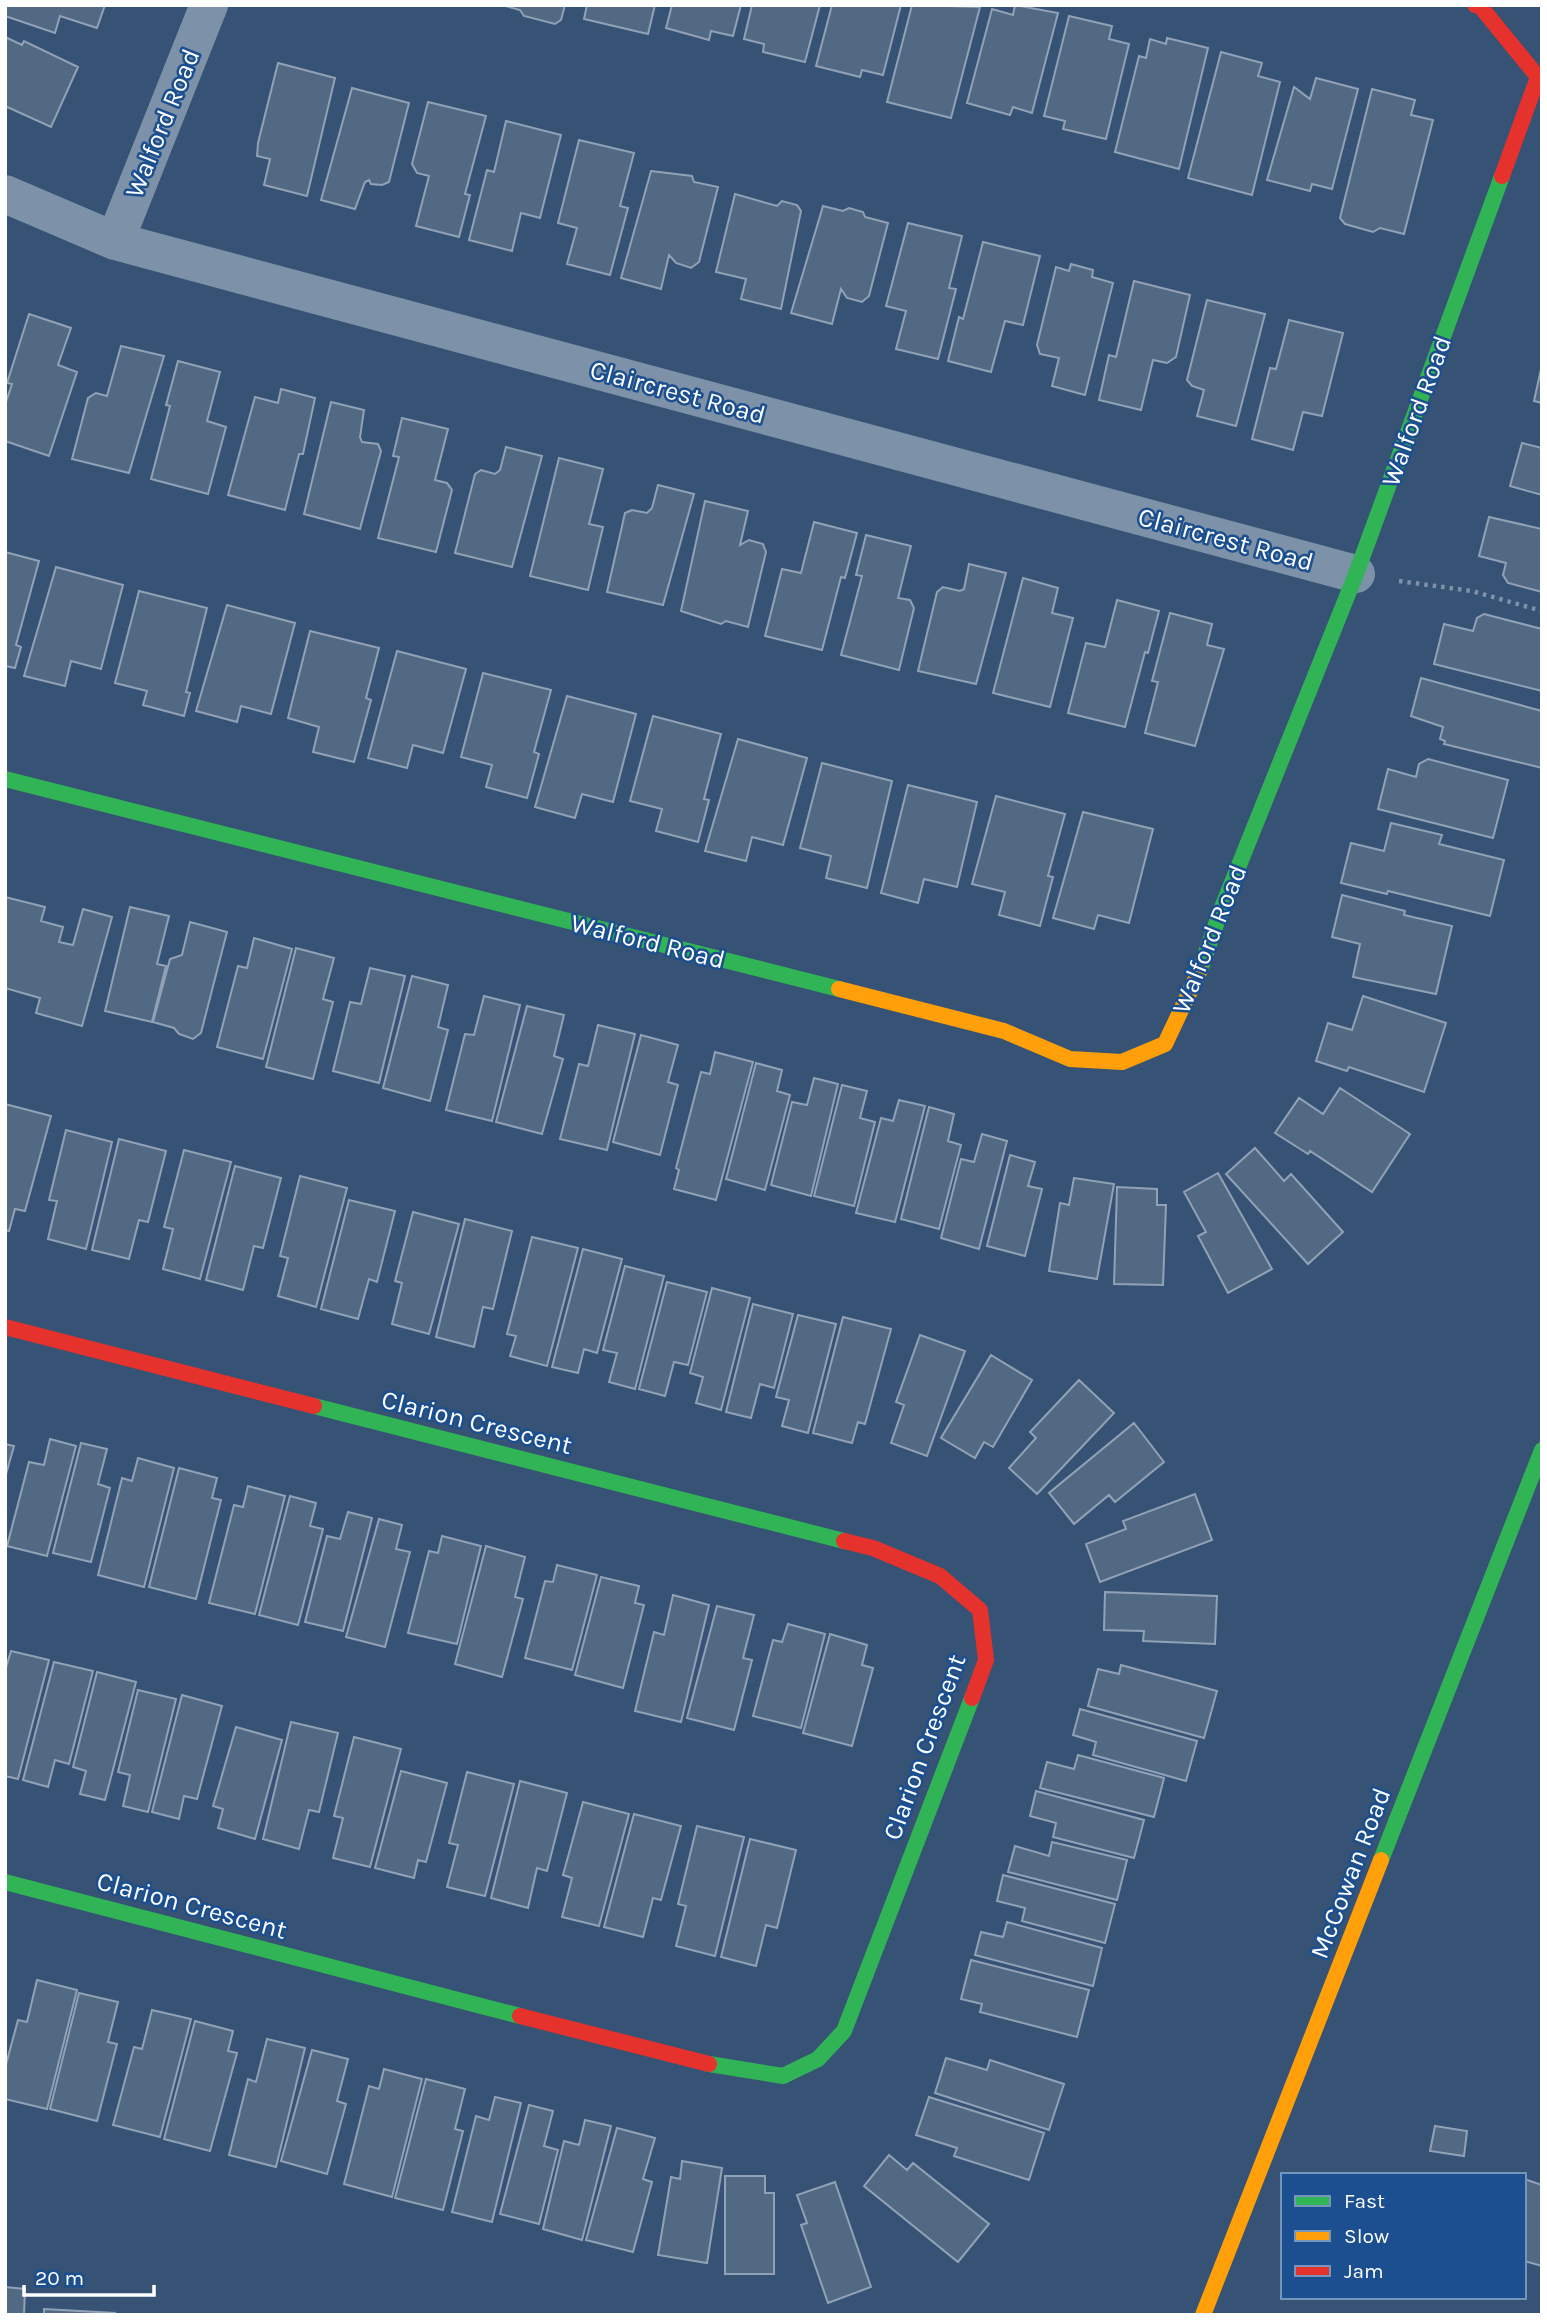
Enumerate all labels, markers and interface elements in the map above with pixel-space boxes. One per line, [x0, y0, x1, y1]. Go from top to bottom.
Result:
street label: Walford Road [119, 44, 206, 202]
street label: Walford Road [1375, 332, 1458, 491]
street label: Claircrest Road [587, 354, 769, 431]
street label: Claircrest Road [1135, 501, 1317, 578]
street label: Walford Road [1166, 860, 1253, 1018]
street label: Walford Road [567, 907, 728, 976]
street label: Clarion Crescent [378, 1384, 576, 1461]
street label: Clarion Crescent [876, 1650, 973, 1844]
street label: McCowan Road [1304, 1783, 1397, 1963]
street label: Clarion Crescent [94, 1865, 290, 1946]
legend [1281, 2173, 1526, 2299]
text: Fast [1344, 2189, 1385, 2213]
text: Slow [1344, 2224, 1389, 2248]
scale bar [24, 2254, 154, 2298]
text: Jam [1344, 2259, 1384, 2283]
text: 20 m [35, 2266, 84, 2290]

